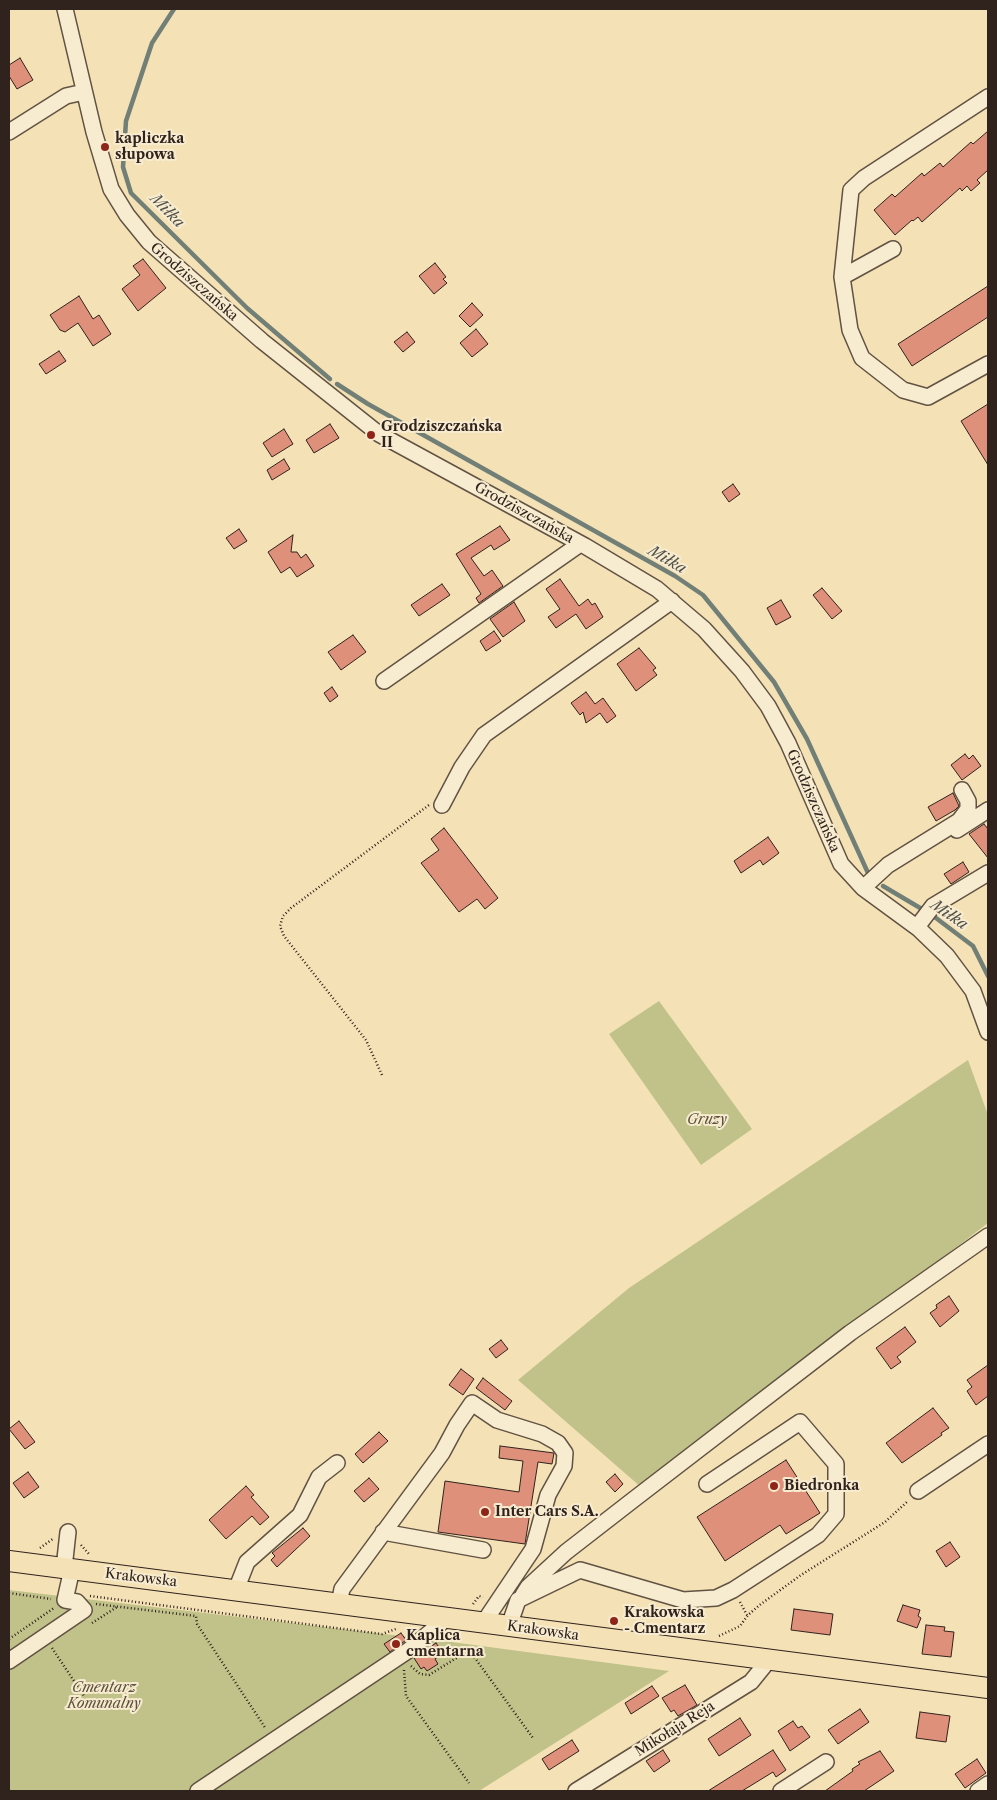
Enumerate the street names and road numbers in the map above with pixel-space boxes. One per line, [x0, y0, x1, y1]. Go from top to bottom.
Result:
street label: Grodziszczańska [147, 239, 241, 325]
street label: Grodziszczańska [471, 479, 577, 547]
street label: Grodziszczańska [783, 747, 843, 855]
street label: Krakowska [104, 1565, 178, 1591]
street label: Krakowska [506, 1618, 580, 1644]
street label: Mikołaja Reja [632, 1698, 718, 1760]

